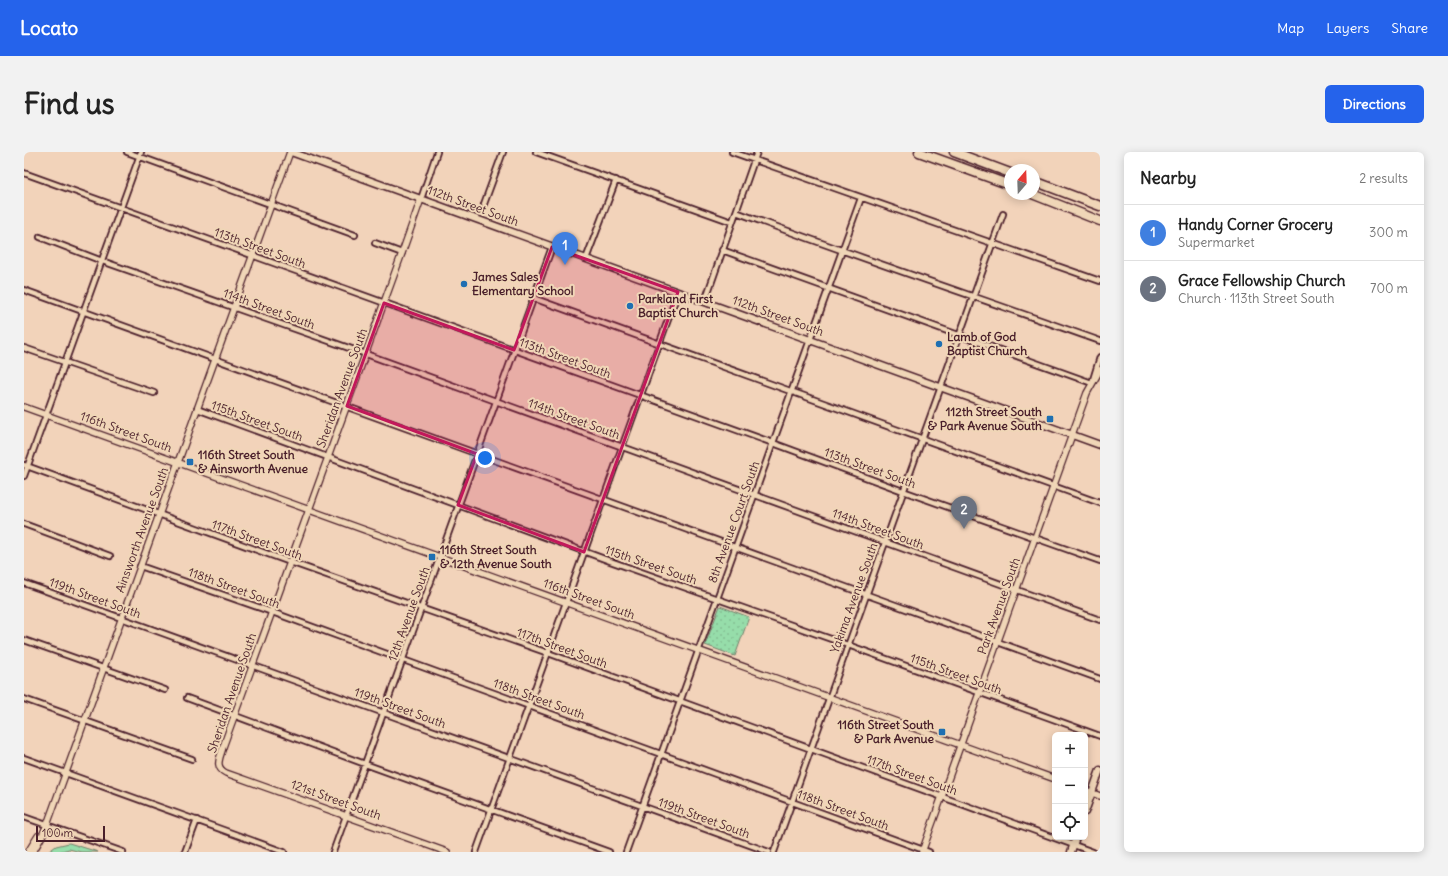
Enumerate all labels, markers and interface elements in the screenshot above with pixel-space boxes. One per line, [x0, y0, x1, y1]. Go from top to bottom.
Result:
text: Locato [20, 16, 78, 40]
text: Map [1277, 19, 1304, 37]
text: Layers [1326, 19, 1369, 37]
text: Share [1391, 19, 1428, 37]
button: Directions [1325, 85, 1424, 123]
text: Find us [24, 86, 115, 122]
north arrow [1004, 164, 1040, 200]
text: Nearby [1140, 167, 1196, 189]
text: 2 results [1359, 170, 1408, 187]
street label: 112th Street South [425, 182, 521, 229]
text: Handy Corner Grocery [1178, 215, 1333, 234]
street label: 113th Street South [212, 224, 308, 271]
text: 1 [1150, 224, 1156, 241]
text: 300 m [1369, 224, 1408, 241]
pin: 1 [552, 232, 578, 265]
text: Supermarket [1178, 234, 1255, 251]
place label: James Sales Elementary School [472, 269, 574, 299]
text: Grace Fellowship Church [1178, 271, 1345, 290]
marker: James Sales Elementary School [459, 279, 469, 289]
text: 2 [1149, 280, 1157, 297]
text: 700 m [1370, 280, 1408, 297]
street label: 114th Street South [221, 285, 317, 332]
text: Church · 113th Street South [1178, 290, 1334, 307]
place label: Parkland First Baptist Church [638, 291, 718, 321]
street label: 112th Street South [730, 292, 826, 339]
marker: Parkland First Baptist Church [625, 301, 635, 311]
street label: Sheridan Avenue South [313, 326, 370, 450]
place label: Lamb of God Baptist Church [947, 329, 1027, 359]
street label: 113th Street South [517, 334, 613, 381]
marker: Lamb of God Baptist Church [934, 339, 944, 349]
street label: 114th Street South [526, 395, 622, 442]
street label: 115th Street South [209, 397, 305, 444]
place label: 112th Street South & Park Avenue South [928, 404, 1042, 433]
street label: 116th Street South [78, 408, 174, 455]
marker: 112th Street South & Park Avenue South [1045, 414, 1055, 424]
street label: 113th Street South [822, 444, 918, 491]
place label: 116th Street South & Ainsworth Avenue [198, 447, 308, 476]
your location [475, 448, 495, 468]
marker: 116th Street South & Ainsworth Avenue [185, 457, 195, 467]
street label: 8th Avenue Court South [704, 459, 763, 585]
street label: Ainsworth Avenue South [112, 465, 171, 594]
pin: 2 [951, 496, 977, 529]
street label: 114th Street South [830, 505, 926, 552]
street label: 117th Street South [210, 516, 305, 563]
street label: Yakima Avenue South [827, 541, 880, 655]
place label: 116th Street South & 12th Avenue South [440, 542, 552, 571]
street label: 115th Street South [603, 542, 699, 587]
marker: 116th Street South & 12th Avenue South [427, 552, 437, 562]
street label: Park Avenue South [974, 555, 1023, 656]
street label: 118th Street South [186, 564, 282, 611]
street label: 12th Avenue South [384, 564, 433, 663]
street label: 119th Street South [47, 574, 143, 621]
street label: 116th Street South [541, 575, 637, 622]
street label: 117th Street South [515, 624, 610, 671]
street label: Sheridan Avenue South [204, 631, 259, 755]
street label: 115th Street South [908, 650, 1004, 697]
street label: 118th Street South [491, 675, 587, 722]
street label: 119th Street South [352, 684, 448, 731]
place label: 116th Street South & Park Avenue [837, 717, 935, 746]
marker: 116th Street South & Park Avenue [937, 727, 947, 737]
map controls [1052, 732, 1088, 840]
button: + [1052, 732, 1088, 768]
street label: 117th Street South [865, 751, 960, 798]
button: − [1052, 768, 1088, 804]
street label: 121st Street South [289, 776, 383, 823]
street label: 118th Street South [795, 786, 891, 833]
street label: 119th Street South [656, 794, 752, 841]
button: locate [1052, 804, 1088, 840]
scale bar [36, 824, 105, 843]
text: 100 m [42, 826, 73, 840]

